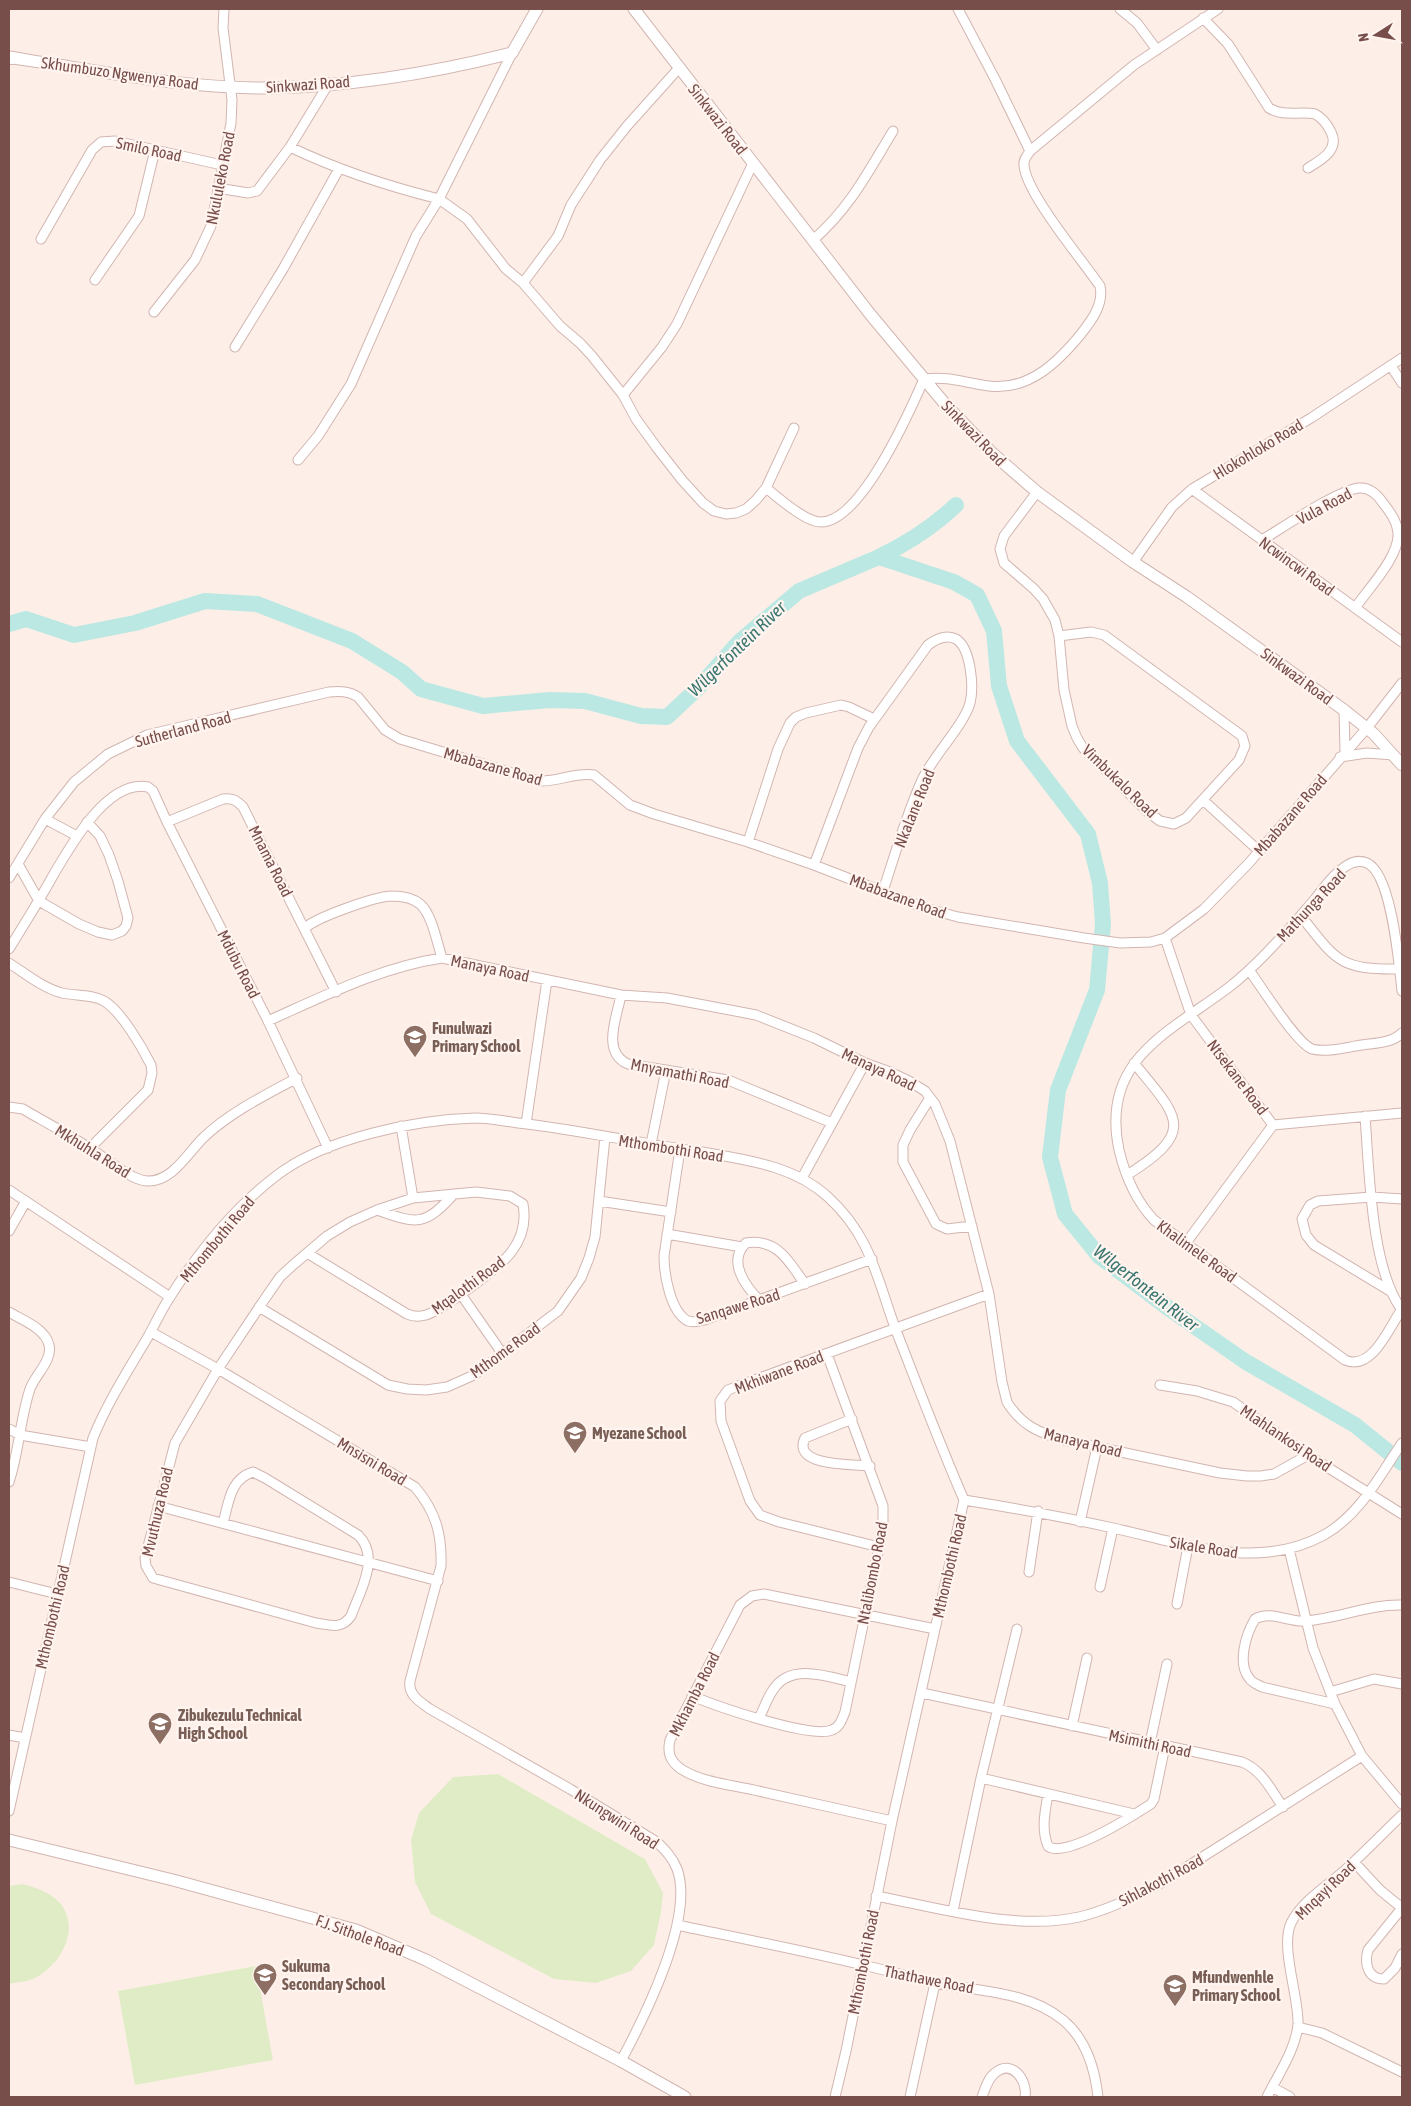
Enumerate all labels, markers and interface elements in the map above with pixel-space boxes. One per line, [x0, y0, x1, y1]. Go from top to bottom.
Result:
north arrow [1351, 10, 1401, 60]
text: N [1355, 32, 1372, 43]
street label: Skhumbuzo Ngwenya Road [40, 53, 200, 94]
street label: Sinkwazi Road [265, 72, 351, 96]
street label: Sinkwazi Road [685, 80, 751, 158]
street label: Nkululeko Road [202, 130, 238, 226]
street label: Smilo Road [115, 133, 183, 165]
street label: Sinkwazi Road [938, 396, 1010, 470]
street label: Hlokohloko Road [1210, 415, 1306, 483]
street label: Vula Road [1293, 484, 1355, 528]
street label: Ncwincwi Road [1256, 533, 1338, 599]
water label: Wilgerfontein River [683, 596, 790, 701]
street label: Sinkwazi Road [1258, 644, 1336, 708]
street label: Sutherland Road [133, 708, 233, 750]
street label: Vimbukalo Road [1079, 741, 1161, 821]
street label: Mbabazane Road [442, 743, 544, 789]
street label: Nkalane Road [890, 766, 938, 850]
street label: Mbabazane Road [1250, 771, 1330, 859]
street label: Mnama Road [245, 822, 297, 900]
street label: Mathunga Road [1273, 865, 1350, 946]
street label: Mbabazane Road [847, 870, 949, 922]
street label: Mdubu Road [214, 927, 264, 1001]
street label: Manaya Road [449, 951, 531, 986]
place label: Funulwazi Primary School [432, 1019, 521, 1055]
school or university icon: Funulwazi Primary School [402, 1024, 428, 1058]
street label: Ntsekane Road [1204, 1036, 1272, 1118]
street label: Manaya Road [839, 1044, 919, 1095]
street label: Mnyamathi Road [629, 1055, 731, 1092]
street label: Mkhuhla Road [52, 1121, 134, 1181]
street label: Mthombothi Road [617, 1131, 725, 1165]
street label: Mthombothi Road [176, 1193, 258, 1285]
street label: Khalimele Road [1154, 1216, 1240, 1286]
water label: Wilgerfontein River [1090, 1240, 1204, 1336]
street label: Mqalothi Road [428, 1252, 509, 1318]
street label: Sanqawe Road [694, 1285, 782, 1328]
street label: Mthome Road [466, 1319, 544, 1381]
street label: Mkhiwane Road [732, 1347, 826, 1397]
street label: Mlahlankosi Road [1237, 1401, 1335, 1475]
school or university icon: Myezane School [562, 1420, 588, 1454]
place label: Myezane School [592, 1424, 687, 1442]
street label: Manaya Road [1042, 1424, 1124, 1461]
street label: Mnsisni Road [334, 1433, 410, 1489]
street label: Mvuthuza Road [138, 1466, 176, 1558]
street label: Mthombothi Road [928, 1512, 970, 1620]
street label: Ntalibombo Road [853, 1520, 891, 1626]
street label: Sikale Road [1169, 1533, 1239, 1561]
street label: Mthombothi Road [31, 1563, 73, 1671]
street label: Mkhamba Road [665, 1649, 723, 1739]
place label: Zibukezulu Technical High School [178, 1706, 303, 1742]
school or university icon: Zibukezulu Technical High School [147, 1711, 173, 1745]
street label: Msimithi Road [1107, 1725, 1193, 1761]
street label: Nkungwini Road [571, 1785, 662, 1854]
street label: Sihlakothi Road [1116, 1850, 1206, 1910]
street label: Mnqayi Road [1291, 1857, 1359, 1924]
street label: Mthombothi Road [844, 1908, 882, 2016]
street label: F.J. Sithole Road [313, 1911, 407, 1959]
place label: Sukuma Secondary School [282, 1957, 386, 1993]
street label: Thathawe Road [883, 1961, 975, 1997]
school or university icon: Sukuma Secondary School [252, 1962, 278, 1996]
place label: Mfundwenhle Primary School [1192, 1968, 1281, 2004]
school or university icon: Mfundwenhle Primary School [1162, 1973, 1188, 2007]

